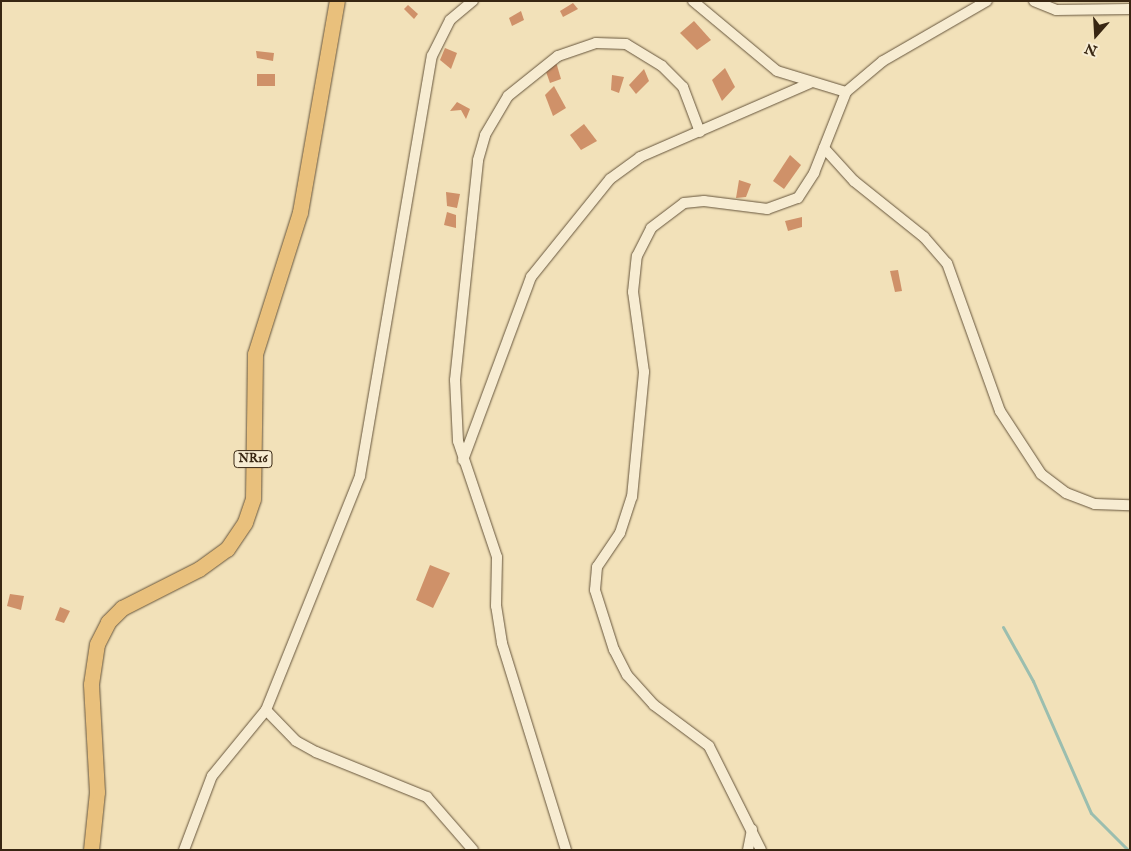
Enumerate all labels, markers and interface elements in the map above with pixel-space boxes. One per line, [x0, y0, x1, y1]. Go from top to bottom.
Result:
north arrow [1071, 10, 1121, 60]
text: N [1082, 39, 1100, 60]
road number: NR16 [233, 449, 273, 468]

